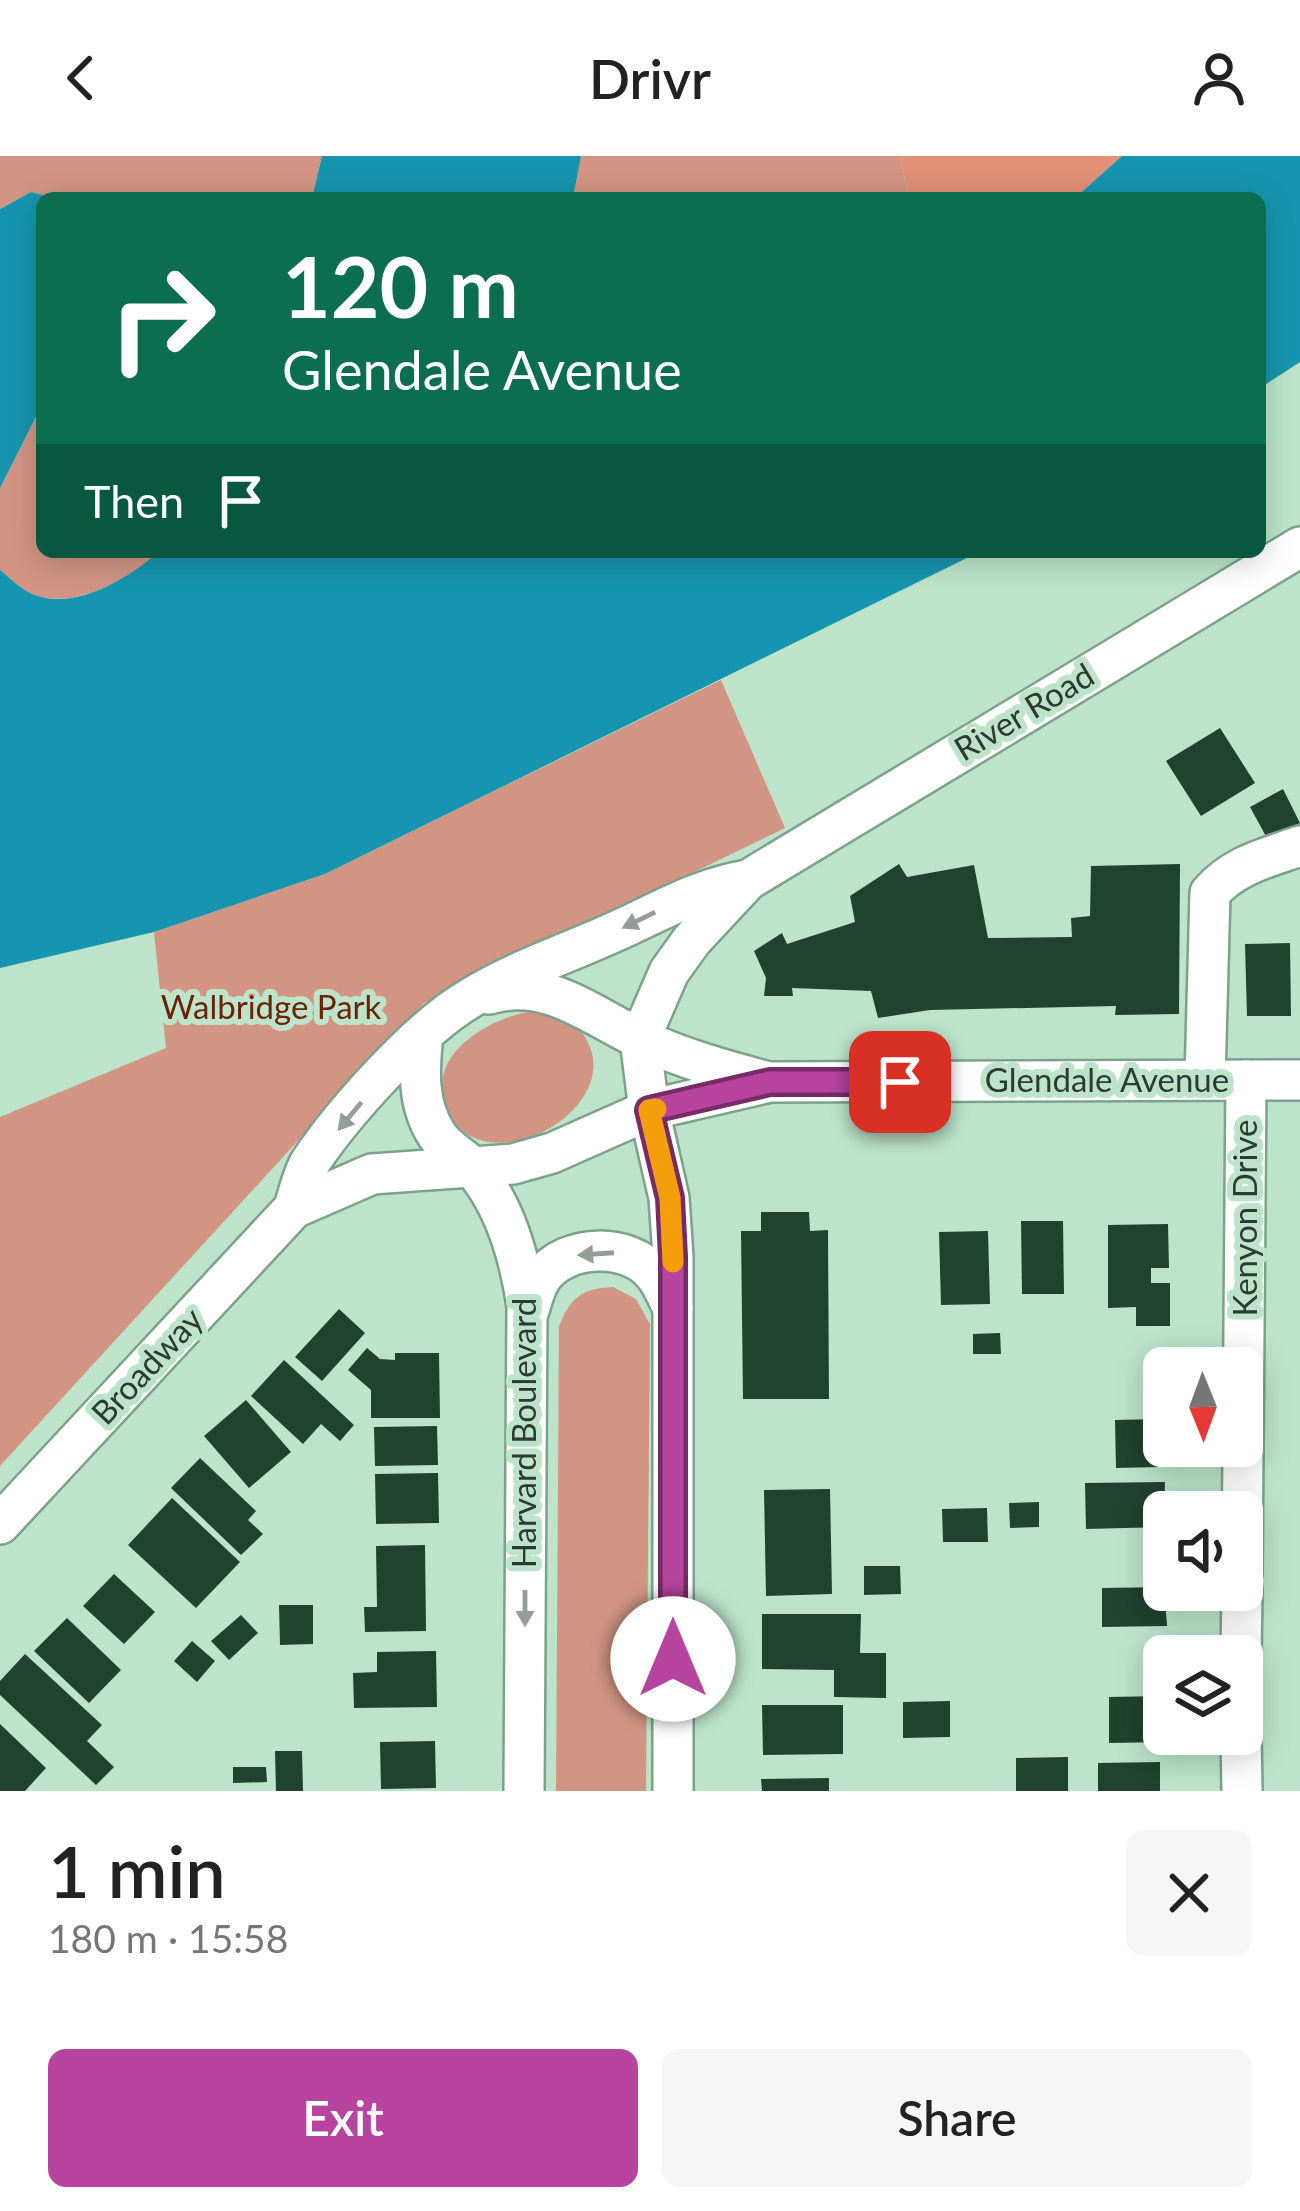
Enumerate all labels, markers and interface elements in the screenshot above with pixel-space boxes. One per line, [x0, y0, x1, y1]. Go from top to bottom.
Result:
icon: back [48, 45, 114, 111]
icon: person [1186, 45, 1252, 111]
text: Drivr [589, 46, 711, 111]
text: 120 m [282, 235, 519, 336]
icon: right [84, 240, 240, 396]
text: Glendale Avenue [282, 337, 682, 402]
icon: arrive [208, 468, 274, 534]
text: Then [84, 474, 184, 528]
street label: River Road [947, 654, 1100, 768]
one-way arrow [621, 910, 656, 930]
park label: Walbridge Park [161, 986, 382, 1026]
pin [849, 1031, 951, 1133]
icon: arrive [867, 1049, 933, 1115]
street label: Glendale Avenue [985, 1059, 1229, 1099]
one-way arrow [337, 1101, 363, 1131]
street label: Kenyon Drive [1224, 1120, 1264, 1316]
one-way arrow [577, 1245, 615, 1264]
street label: Harvard Boulevard [503, 1298, 543, 1568]
street label: Broadway [82, 1299, 210, 1432]
north arrow [1143, 1347, 1263, 1467]
map controls [1143, 1347, 1263, 1755]
button: sound [1143, 1491, 1263, 1611]
one-way arrow [515, 1590, 535, 1628]
position arrow [610, 1596, 736, 1722]
button: layers [1143, 1635, 1263, 1755]
text: 1 min [48, 1827, 226, 1913]
button: close [1126, 1830, 1252, 1956]
text: 180 m · 15:58 [48, 1915, 288, 1961]
button: Exit [48, 2049, 638, 2187]
button: Share [662, 2049, 1252, 2187]

